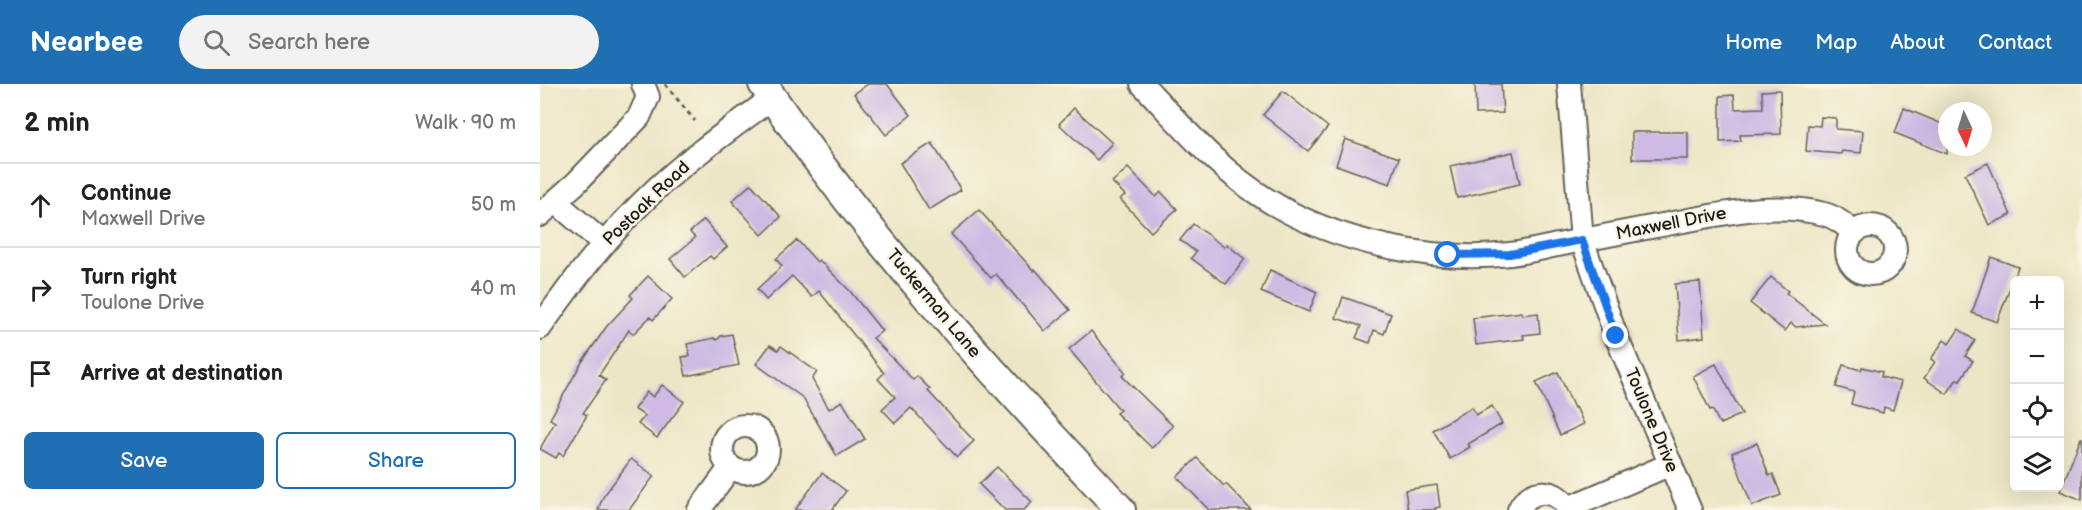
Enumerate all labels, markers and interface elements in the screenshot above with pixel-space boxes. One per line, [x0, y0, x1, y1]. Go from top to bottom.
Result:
search box [179, 15, 599, 69]
text: Nearbee [30, 26, 143, 59]
icon: search [200, 26, 233, 59]
text: Search here [248, 29, 370, 56]
text: Home [1725, 30, 1782, 55]
text: Map [1815, 30, 1857, 55]
text: About [1890, 30, 1945, 55]
text: Contact [1978, 30, 2052, 55]
north arrow [1938, 102, 1992, 156]
text: 2 min [24, 108, 90, 139]
text: Walk · 90 m [415, 111, 516, 135]
street label: Postoak Road [599, 157, 694, 250]
text: Continue [81, 180, 171, 207]
icon: ahead [24, 189, 57, 222]
text: 50 m [471, 193, 516, 217]
street label: Maxwell Drive [1614, 202, 1728, 244]
text: Maxwell Drive [81, 207, 205, 231]
route start [1434, 241, 1460, 267]
street label: Tuckerman Lane [882, 245, 985, 362]
text: Turn right [81, 264, 177, 291]
icon: right [24, 273, 57, 306]
map controls [2010, 276, 2064, 492]
button: + [2010, 276, 2064, 330]
text: 40 m [470, 277, 516, 301]
text: Toulone Drive [81, 291, 204, 315]
route end [1602, 322, 1628, 348]
button: − [2010, 330, 2064, 384]
icon: arrive [24, 357, 57, 390]
text: Arrive at destination [81, 360, 283, 387]
street label: Toulone Drive [1620, 365, 1683, 476]
button: locate [2010, 384, 2064, 438]
button: Save [24, 432, 264, 489]
button: Share [276, 432, 516, 489]
button: layers [2010, 438, 2064, 492]

